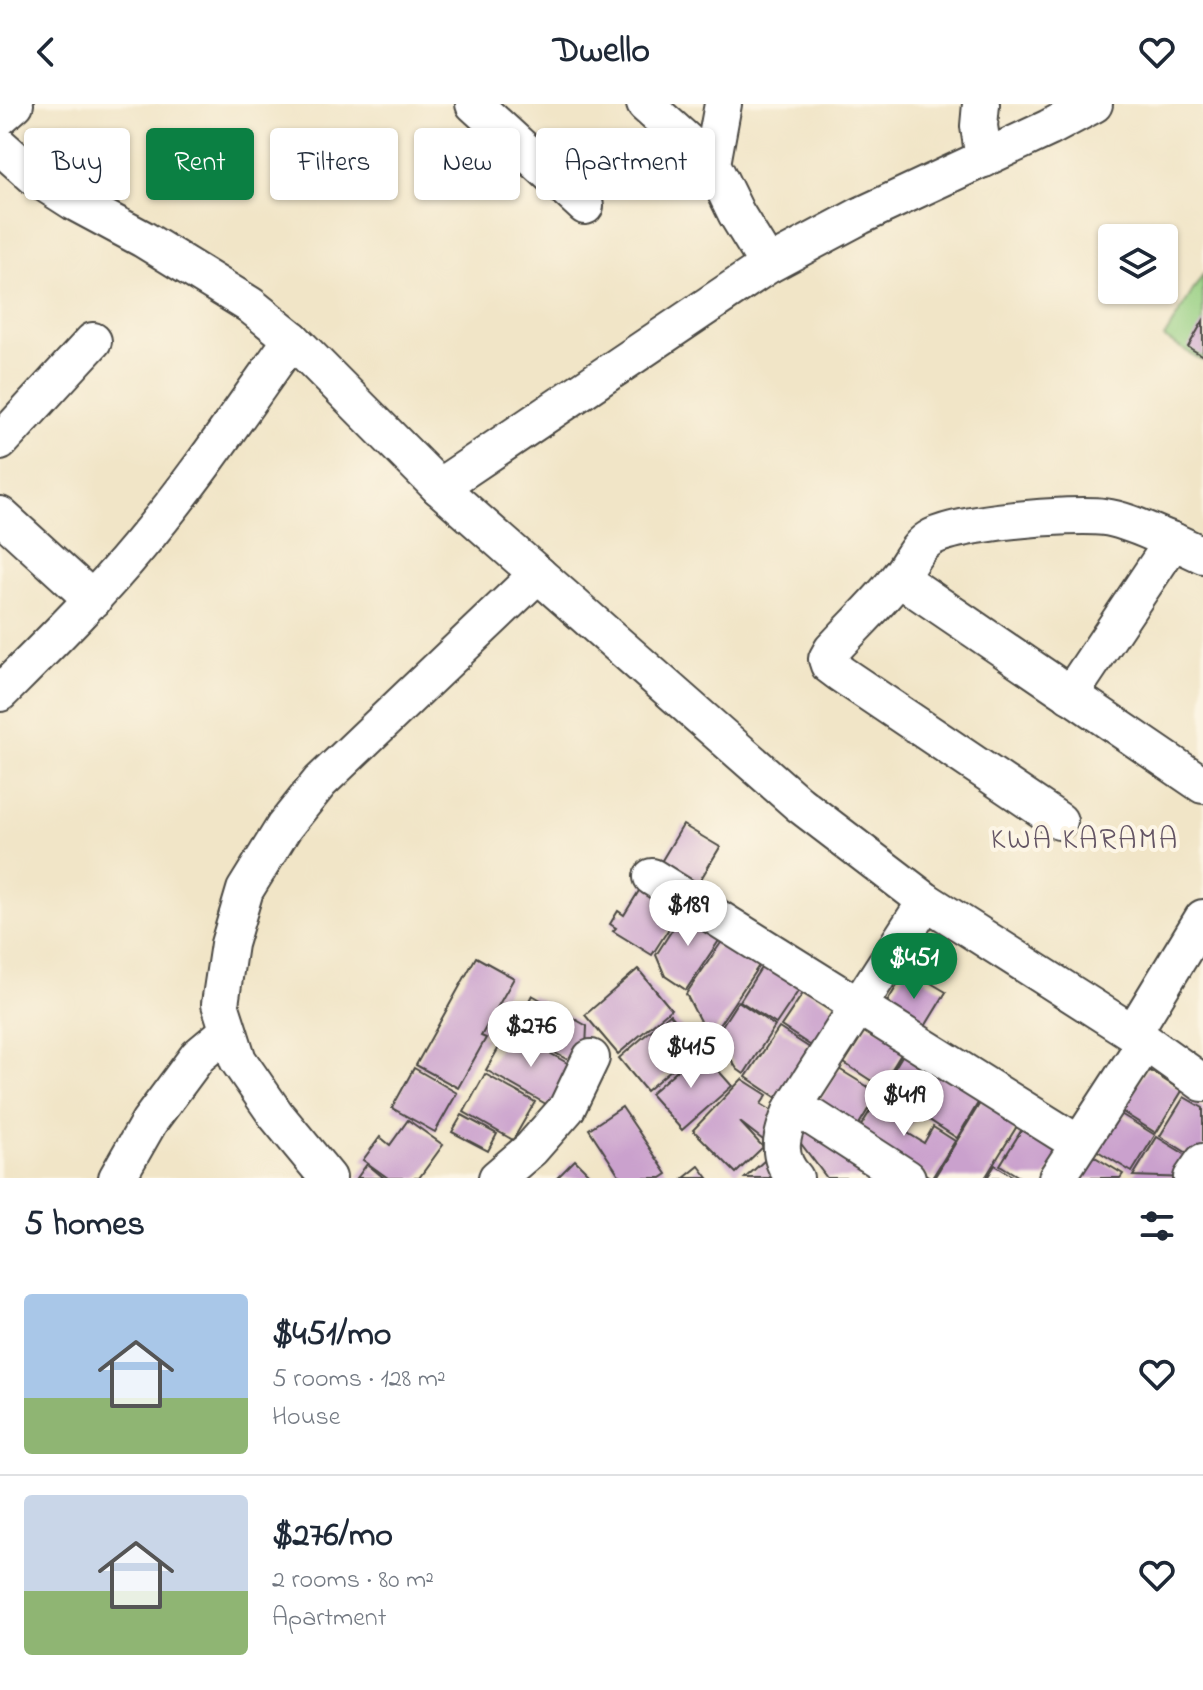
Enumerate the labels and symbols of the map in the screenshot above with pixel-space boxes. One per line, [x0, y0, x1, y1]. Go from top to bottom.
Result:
district label: KWA KARAMA [991, 819, 1179, 863]
pin: $189 [641, 880, 735, 948]
pin: $451 [867, 933, 961, 1001]
pin: $276 [484, 1001, 578, 1069]
pin: $415 [644, 1022, 738, 1090]
pin: $419 [857, 1070, 951, 1138]

